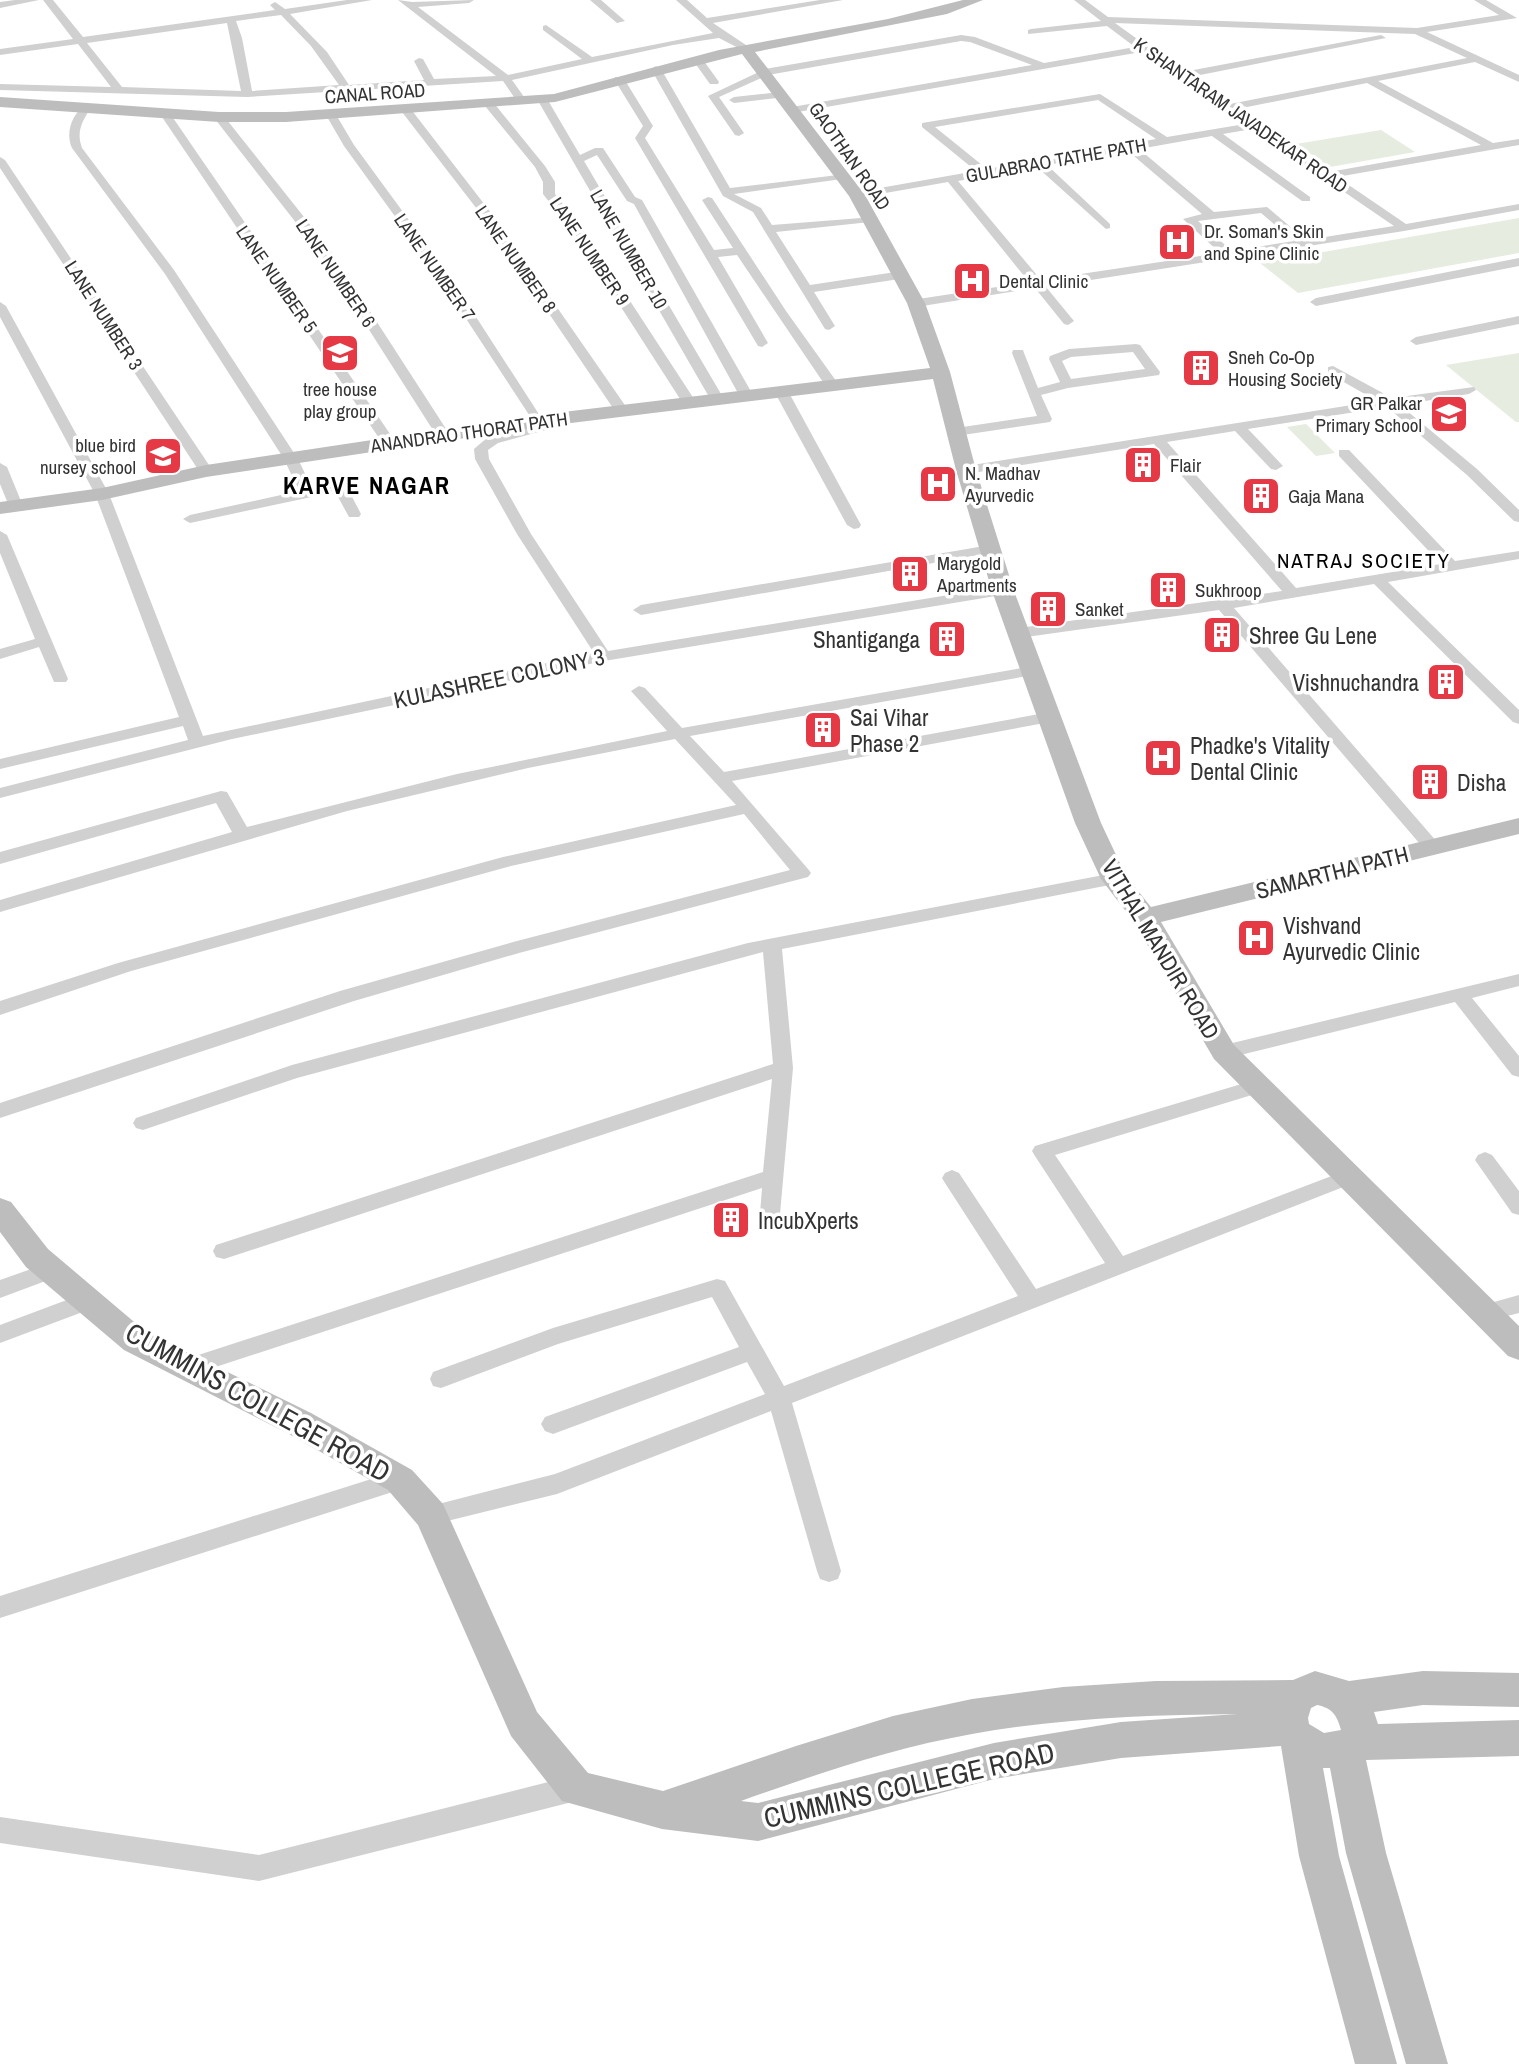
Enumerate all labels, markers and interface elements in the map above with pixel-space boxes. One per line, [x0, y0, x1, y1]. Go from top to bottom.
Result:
street label: K SHANTARAM JAVADEKAR ROAD [1129, 31, 1353, 199]
street label: CANAL ROAD [324, 77, 426, 109]
street label: GAOTHAN ROAD [803, 97, 897, 215]
street label: GULABRAO TATHE PATH [964, 131, 1148, 189]
street label: LANE NUMBER 10 [584, 184, 674, 314]
street label: LANE NUMBER 9 [544, 192, 636, 310]
street label: LANE NUMBER 8 [469, 200, 563, 318]
street label: LANE NUMBER 7 [388, 208, 482, 326]
street label: LANE NUMBER 6 [290, 214, 382, 332]
place label: Dr. Soman's Skin and Spine Clinic [1204, 218, 1324, 266]
street label: LANE NUMBER 5 [230, 220, 324, 338]
hospital icon: Dr. Soman's Skin and Spine Clinic [1156, 221, 1198, 263]
street label: LANE NUMBER 3 [59, 255, 149, 375]
hospital icon: Dental Clinic [951, 260, 993, 302]
place label: Dental Clinic [999, 268, 1088, 294]
school or university icon: tree house play group [319, 332, 361, 374]
place label: Sneh Co-Op Housing Society [1228, 344, 1343, 392]
building icon: Sneh Co-Op Housing Society [1180, 347, 1222, 389]
place label: tree house play group [303, 376, 377, 424]
place label: GR Palkar Primary School [1316, 390, 1423, 438]
school or university icon: GR Palkar Primary School [1428, 393, 1470, 435]
street label: ANANDRAO THORAT PATH [368, 405, 569, 459]
place label: blue bird nursey school [40, 432, 136, 480]
school or university icon: blue bird nursey school [142, 435, 184, 477]
building icon: Flair [1122, 444, 1164, 486]
place label: Flair [1170, 452, 1202, 478]
place label: N. Madhav Ayurvedic [964, 460, 1041, 508]
hospital icon: N. Madhav Ayurvedic [917, 463, 959, 505]
district label: KARVE NAGAR [283, 469, 451, 501]
building icon: Gaja Mana [1240, 475, 1282, 517]
place label: Gaja Mana [1288, 483, 1365, 509]
district label: NATRAJ SOCIETY [1277, 546, 1451, 575]
place label: Marygold Apartments [936, 550, 1017, 598]
building icon: Marygold Apartments [889, 553, 931, 595]
building icon: Sukhroop [1147, 569, 1189, 611]
place label: Sukhroop [1195, 577, 1262, 603]
building icon: Sanket [1027, 588, 1069, 630]
place label: Sanket [1075, 596, 1124, 622]
building icon: Shree Gu Lene [1201, 614, 1243, 656]
building icon: Shantiganga [926, 618, 968, 660]
place label: Shree Gu Lene [1249, 620, 1377, 651]
place label: Shantiganga [813, 624, 921, 655]
street label: KULASHREE COLONY 3 [391, 641, 607, 715]
building icon: Vishnuchandra [1425, 661, 1467, 703]
place label: Vishnuchandra [1292, 667, 1420, 698]
place label: Sai Vihar Phase 2 [850, 702, 929, 759]
building icon: Sai Vihar Phase 2 [802, 709, 844, 751]
place label: Phadke's Vitality Dental Clinic [1190, 730, 1330, 787]
hospital icon: Phadke's Vitality Dental Clinic [1142, 737, 1184, 779]
building icon: Disha [1409, 761, 1451, 803]
place label: Disha [1457, 767, 1507, 798]
street label: SAMARTHA PATH [1252, 838, 1412, 906]
street label: VITHAL MANDIR ROAD [1095, 853, 1227, 1045]
place label: Vishvand Ayurvedic Clinic [1282, 910, 1420, 967]
hospital icon: Vishvand Ayurvedic Clinic [1235, 917, 1277, 959]
building icon: IncubXperts [710, 1199, 752, 1241]
place label: IncubXperts [758, 1205, 859, 1236]
street label: CUMMINS COLLEGE ROAD [119, 1313, 397, 1491]
street label: CUMMINS COLLEGE ROAD [760, 1733, 1058, 1837]

